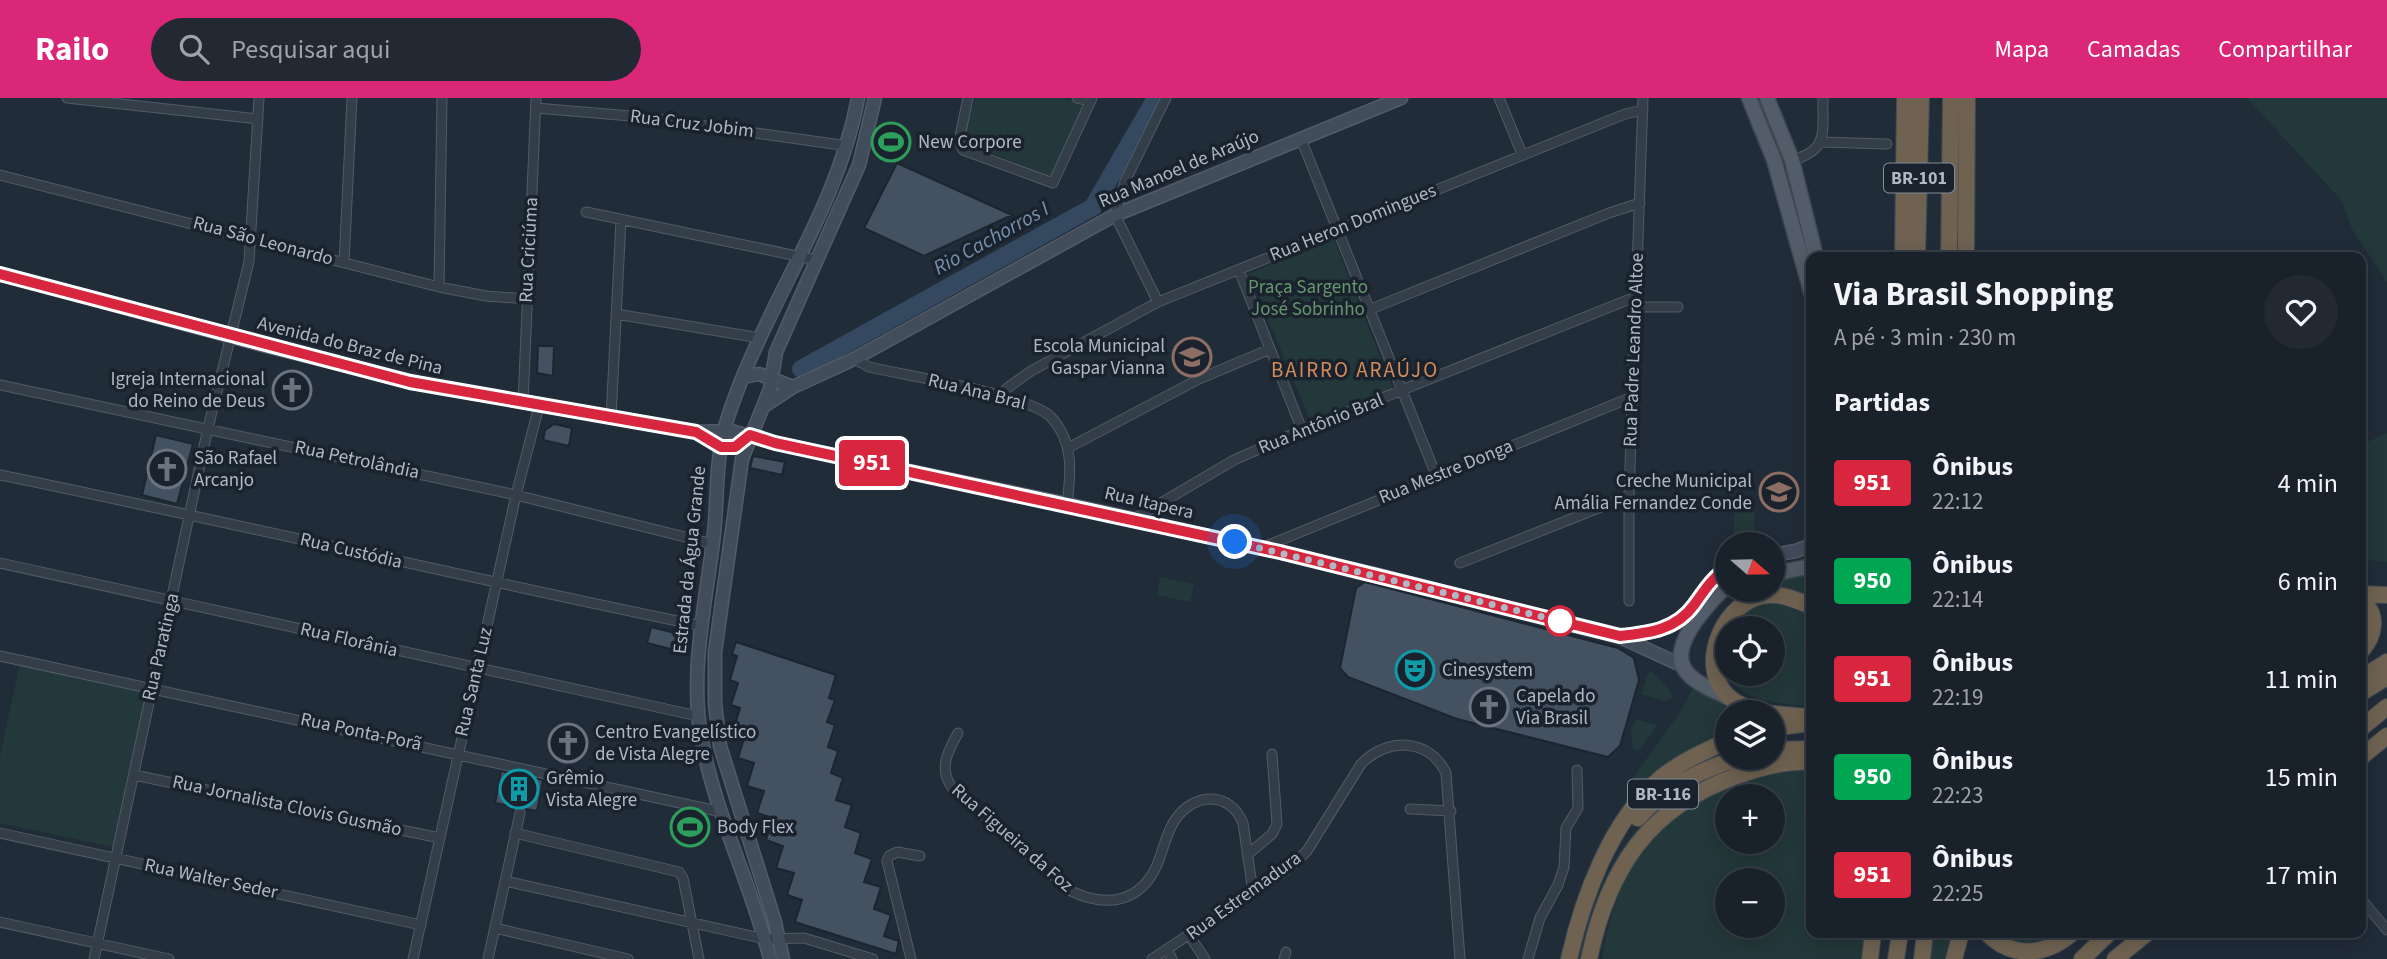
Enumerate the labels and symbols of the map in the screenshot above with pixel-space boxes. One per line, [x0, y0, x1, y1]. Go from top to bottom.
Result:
street label: Rua Cruz Jobim [629, 103, 755, 145]
sports icon: New Corpore [870, 121, 912, 163]
street label: Rua Manoel de Araújo [1095, 123, 1263, 215]
place label: New Corpore [918, 129, 1022, 156]
road number: BR-101 [1884, 164, 1954, 192]
street label: Rua Heron Domingues [1266, 177, 1440, 269]
water label: Rio Cachorros I [928, 193, 1055, 282]
street label: Rua Criciúma [513, 197, 545, 303]
street label: Rua São Leonardo [190, 209, 336, 273]
street label: Rua Padre Leandro Altoe [1617, 252, 1651, 448]
park label: Praça Sargento José Sobrinho [1248, 274, 1368, 323]
street label: Avenida do Braz de Pina [255, 310, 445, 382]
place label: Escola Municipal Gaspar Vianna [1033, 333, 1165, 382]
school or university icon: Escola Municipal Gaspar Vianna [1171, 336, 1213, 378]
district label: BAIRRO ARAÚJO [1271, 355, 1439, 385]
place label: Igreja Internacional do Reino de Deus [111, 366, 265, 415]
street label: Rua Ana Bral [925, 367, 1029, 417]
church icon: Igreja Internacional do Reino de Deus [271, 369, 313, 411]
street label: Rua Antônio Bral [1254, 387, 1388, 461]
street label: Rua Mestre Donga [1375, 433, 1517, 511]
street label: Rua Petrolândia [292, 434, 422, 486]
line badge: 951 [832, 440, 912, 486]
place label: São Rafael Arcanjo [194, 445, 277, 494]
church icon: São Rafael Arcanjo [146, 448, 188, 490]
street label: Estrada da Água Grande [667, 465, 713, 655]
place label: Creche Municipal Amália Fernandez Conde [1555, 468, 1752, 517]
school or university icon: Creche Municipal Amália Fernandez Conde [1758, 471, 1800, 513]
street label: Rua Itapera [1102, 480, 1196, 526]
your location [1217, 524, 1252, 559]
street label: Rua Custódia [297, 526, 405, 576]
north arrow [1715, 532, 1785, 602]
street label: Rua Paratinga [135, 590, 187, 704]
unlabelled marker [1545, 606, 1575, 636]
street label: Rua Florânia [298, 616, 400, 664]
street label: Rua Santa Luz [448, 625, 500, 739]
theatre icon: Cinesystem [1394, 649, 1436, 691]
place label: Cinesystem [1442, 657, 1533, 684]
place label: Capela do Via Brasil [1516, 683, 1595, 732]
church icon: Capela do Via Brasil [1468, 686, 1510, 728]
street label: Rua Ponta-Porã [298, 706, 424, 758]
place label: Centro Evangelístico de Vista Alegre [595, 719, 756, 768]
church icon: Centro Evangelístico de Vista Alegre [547, 722, 589, 764]
place label: Grêmio Vista Alegre [546, 765, 637, 814]
street label: Rua Jornalista Clovis Gusmão [170, 768, 404, 844]
building icon: Grêmio Vista Alegre [498, 768, 540, 810]
street label: Rua Figueira da Foz [945, 777, 1079, 899]
road number: BR-116 [1628, 780, 1698, 808]
sports icon: Body Flex [669, 806, 711, 848]
place label: Body Flex [717, 814, 794, 841]
street label: Rua Estremadura [1181, 845, 1307, 947]
street label: Rua Walter Seder [142, 852, 281, 906]

